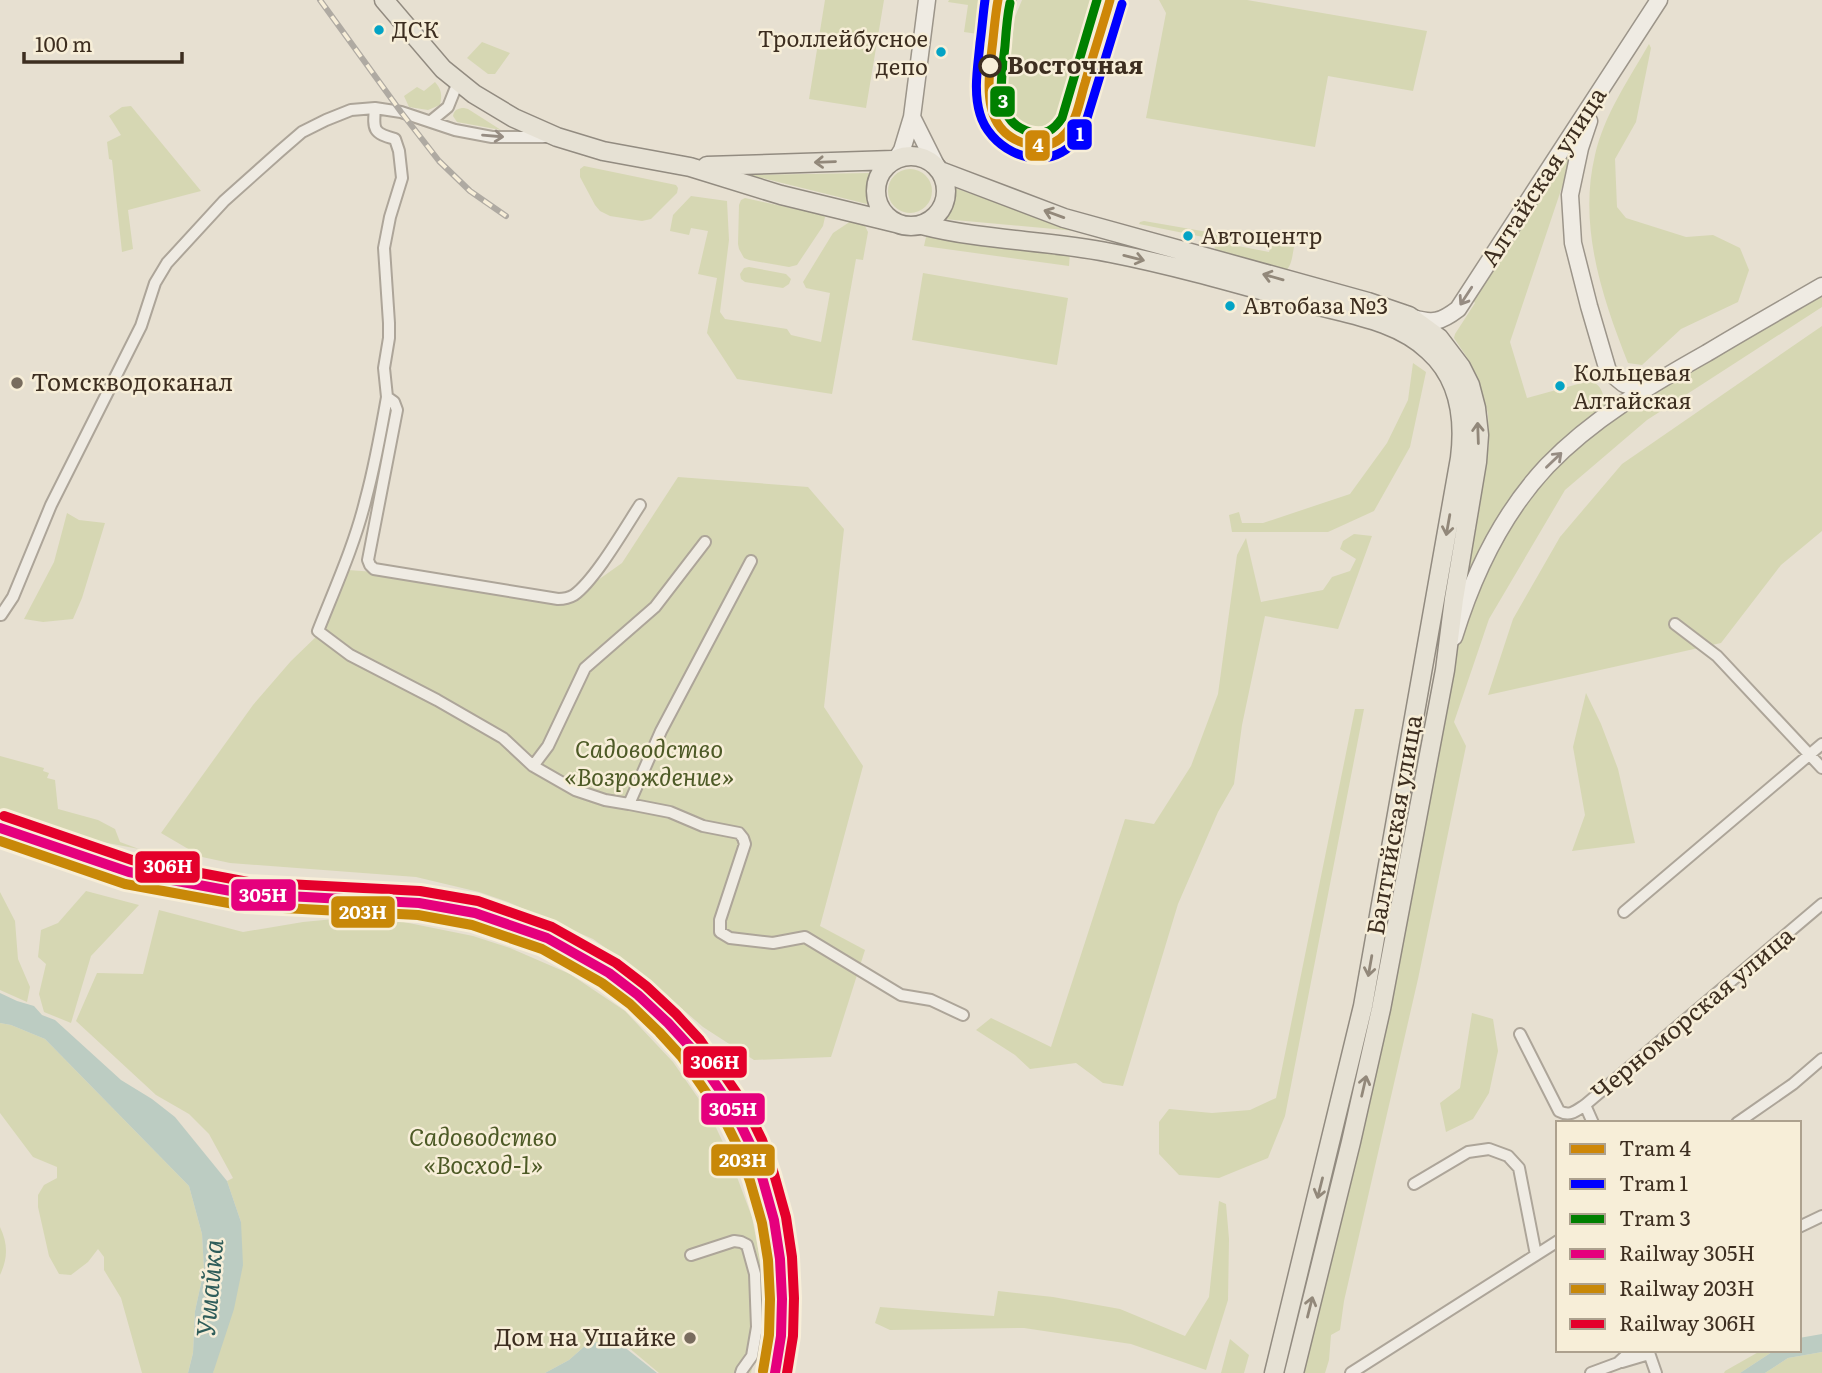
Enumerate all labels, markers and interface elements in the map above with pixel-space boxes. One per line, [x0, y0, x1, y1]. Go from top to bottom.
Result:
place label: ДСК [392, 12, 439, 45]
scale bar [24, 21, 182, 65]
place label: Троллейбусное депо [757, 21, 928, 82]
marker: ДСК [372, 23, 386, 37]
text: 100 m [35, 27, 92, 58]
marker: Троллейбусное депо [934, 45, 948, 59]
place label: Восточная [1007, 46, 1143, 81]
marker: Восточная [979, 55, 1001, 77]
street label: Алтайская улица [1471, 79, 1613, 272]
line badge: 3 [989, 85, 1016, 118]
text: 3 [998, 86, 1008, 114]
line badge: 1 [1066, 118, 1093, 151]
text: 1 [1076, 119, 1084, 147]
line badge: 4 [1024, 129, 1051, 162]
one-way arrow [481, 130, 504, 143]
text: 4 [1032, 130, 1044, 158]
one-way arrow [813, 156, 836, 169]
one-way arrow [1044, 207, 1066, 219]
place label: Автоцентр [1201, 218, 1322, 251]
marker: Автоцентр [1181, 229, 1195, 243]
one-way arrow [1123, 252, 1145, 265]
one-way arrow [1262, 269, 1284, 282]
one-way arrow [1459, 286, 1474, 305]
place label: Автобаза №3 [1243, 288, 1388, 321]
marker: Автобаза №3 [1223, 299, 1237, 313]
place label: Кольцевая Алтайская [1573, 355, 1692, 416]
place label: Томскводоканал [31, 363, 233, 398]
marker: Томскводоканал [9, 375, 25, 391]
marker: Кольцевая Алтайская [1553, 379, 1567, 393]
one-way arrow [1471, 422, 1484, 445]
one-way arrow [1545, 452, 1562, 469]
one-way arrow [1441, 513, 1454, 536]
street label: Балтийская улица [1356, 712, 1429, 937]
park label: Садоводство «Возрождение» [564, 730, 734, 793]
line badge: 306Н [134, 850, 201, 884]
text: 306Н [143, 851, 193, 879]
line badge: 305Н [230, 878, 297, 912]
text: 305Н [239, 880, 287, 908]
line badge: 203Н [330, 895, 396, 929]
text: 203Н [339, 897, 387, 925]
street label: Черноморская улица [1582, 917, 1800, 1108]
one-way arrow [1363, 954, 1376, 977]
line badge: 306Н [682, 1045, 748, 1079]
text: 306Н [690, 1047, 740, 1075]
one-way arrow [1358, 1075, 1371, 1098]
line badge: 305Н [700, 1092, 766, 1126]
text: 305Н [709, 1094, 757, 1122]
park label: Садоводство «Восход-1» [409, 1118, 557, 1181]
legend [1556, 1121, 1801, 1352]
text: Tram 4 [1619, 1131, 1692, 1162]
line badge: 203Н [710, 1143, 776, 1177]
text: 203Н [719, 1145, 767, 1173]
text: Tram 1 [1619, 1166, 1689, 1197]
one-way arrow [1313, 1176, 1326, 1199]
text: Tram 3 [1619, 1201, 1691, 1232]
text: Railway 305Н [1619, 1236, 1755, 1267]
water label: Ушайка [184, 1237, 231, 1338]
text: Railway 203Н [1619, 1271, 1755, 1302]
one-way arrow [1304, 1296, 1318, 1319]
text: Railway 306Н [1619, 1306, 1756, 1337]
place label: Дом на Ушайке [494, 1318, 676, 1353]
marker: Дом на Ушайке [682, 1330, 698, 1346]

